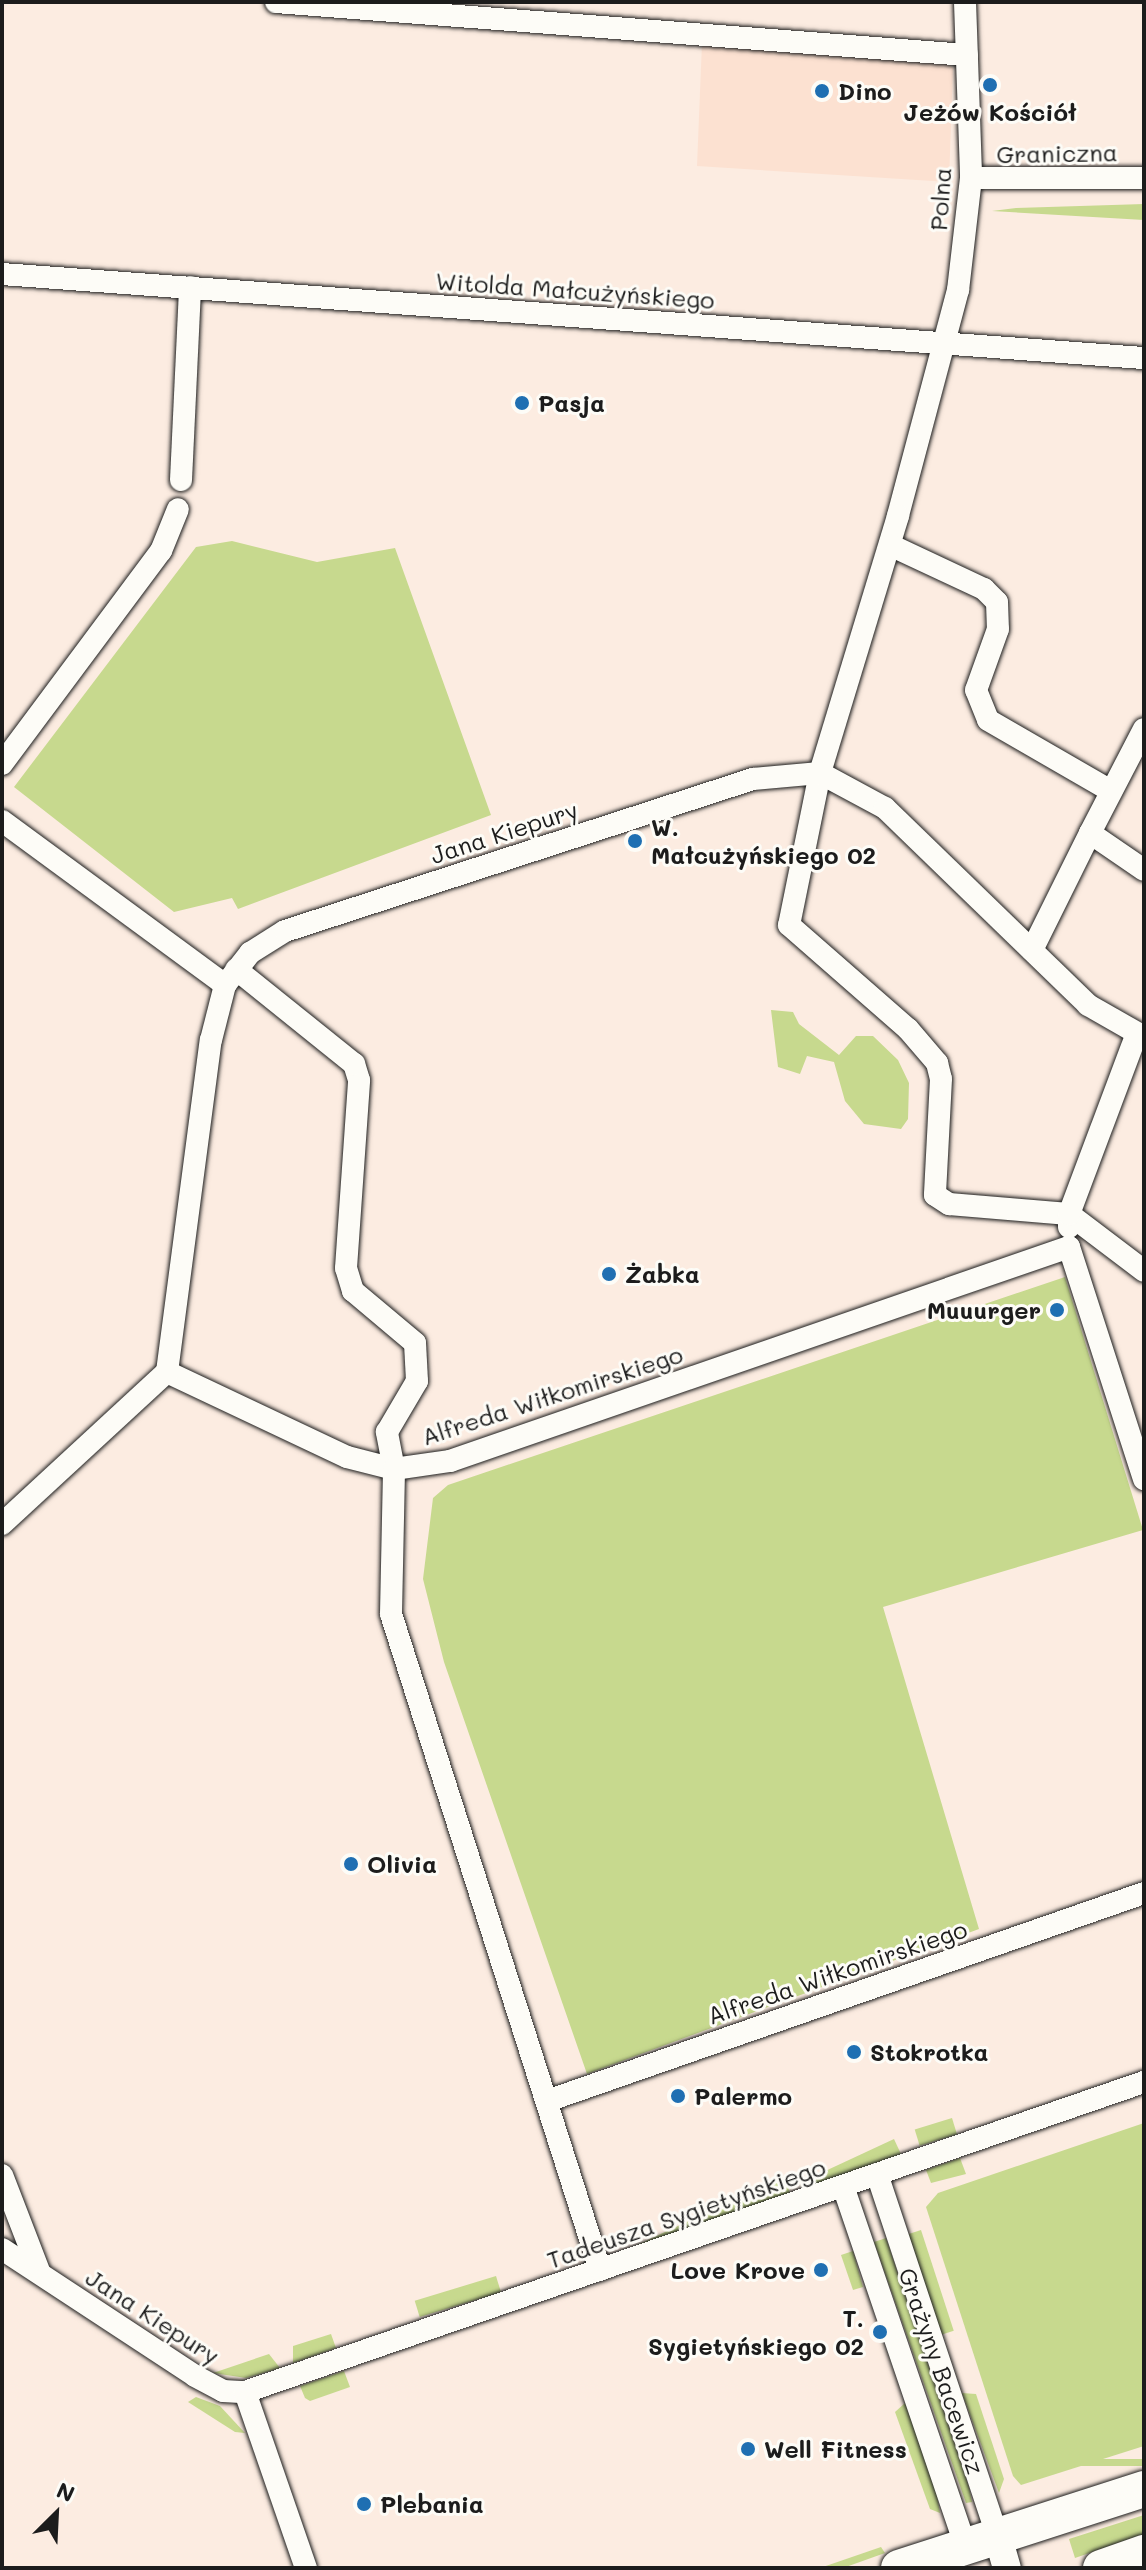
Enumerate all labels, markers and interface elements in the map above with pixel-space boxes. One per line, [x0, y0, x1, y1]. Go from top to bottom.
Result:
marker: Jeżów Kościół [981, 76, 999, 94]
place label: Dino [838, 77, 892, 105]
marker: Dino [813, 82, 831, 100]
place label: Jeżów Kościół [903, 98, 1077, 126]
street label: Graniczna [996, 138, 1118, 168]
street label: Polna [923, 166, 957, 232]
street label: Witolda Małcużyńskiego [434, 266, 716, 314]
place label: Pasja [538, 389, 605, 417]
marker: Pasja [513, 394, 531, 412]
street label: Jana Kiepury [427, 795, 581, 869]
place label: W. Małcużyńskiego 02 [651, 813, 876, 869]
marker: W. Małcużyńskiego 02 [626, 832, 644, 850]
place label: Żabka [625, 1260, 700, 1288]
marker: Żabka [600, 1265, 618, 1283]
place label: Muuurger [927, 1296, 1041, 1324]
marker: Muuurger [1048, 1301, 1066, 1319]
street label: Alfreda Wiłkomirskiego [418, 1339, 686, 1451]
place label: Olivia [367, 1850, 437, 1878]
marker: Olivia [342, 1855, 360, 1873]
street label: Alfreda Wiłkomirskiego [703, 1914, 971, 2030]
place label: Stokrotka [870, 2038, 989, 2066]
marker: Stokrotka [845, 2043, 863, 2061]
place label: Palermo [694, 2082, 792, 2110]
marker: Palermo [669, 2087, 687, 2105]
street label: Tadeusza Sygietyńskiego [543, 2152, 829, 2274]
place label: Love Krove [670, 2256, 805, 2284]
marker: Love Krove [812, 2261, 830, 2279]
street label: Jana Kiepury [81, 2262, 225, 2370]
street label: Grażyny Bacewicz [893, 2264, 991, 2478]
place label: T. Sygietyńskiego 02 [648, 2304, 864, 2360]
marker: T. Sygietyńskiego 02 [871, 2323, 889, 2341]
place label: Well Fitness [764, 2435, 907, 2463]
marker: Well Fitness [739, 2440, 757, 2458]
north arrow [16, 2474, 96, 2554]
text: N [52, 2475, 79, 2508]
place label: Plebania [380, 2490, 484, 2518]
marker: Plebania [355, 2495, 373, 2513]

